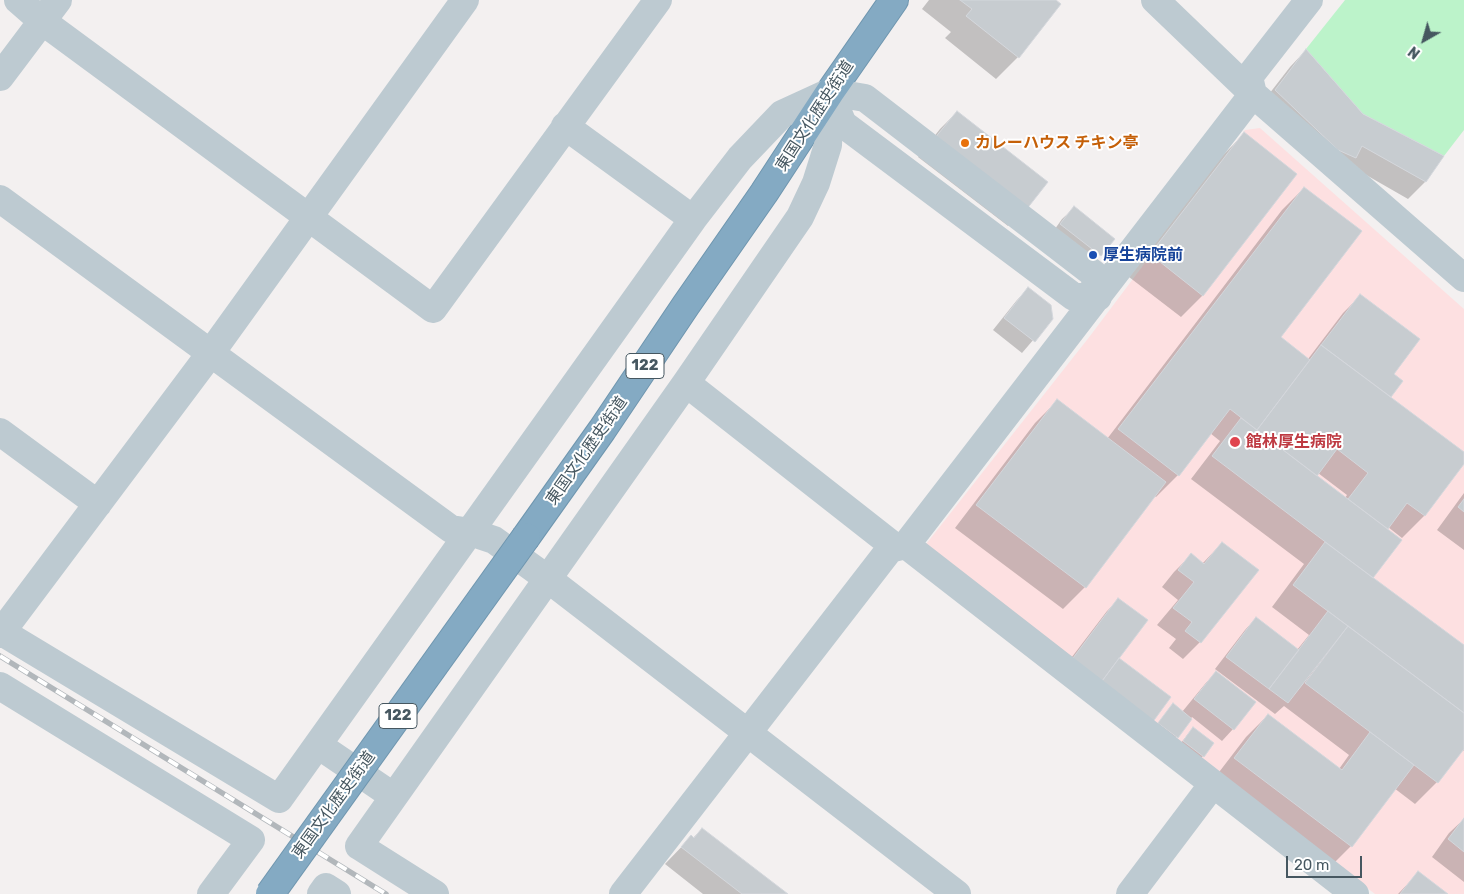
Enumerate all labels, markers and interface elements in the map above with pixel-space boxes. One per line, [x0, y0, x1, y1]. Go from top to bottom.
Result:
north arrow [1399, 15, 1449, 65]
text: N [1405, 42, 1424, 62]
street label: 東国文化歴史街道 [772, 57, 858, 175]
place label: カレーハウス チキン亭 [975, 133, 1138, 153]
marker: カレーハウス チキン亭 [959, 137, 971, 149]
place label: 厚生病院前 [1103, 245, 1183, 265]
marker: 厚生病院前 [1087, 249, 1099, 261]
road number: 122 [626, 354, 664, 378]
street label: 東国文化歴史街道 [542, 393, 632, 509]
place label: 館林厚生病院 [1246, 432, 1342, 452]
marker: 館林厚生病院 [1228, 435, 1242, 449]
road number: 122 [379, 704, 417, 728]
street label: 東国文化歴史街道 [289, 748, 379, 862]
scale bar [1289, 846, 1365, 878]
text: 20 m [1294, 856, 1329, 874]

